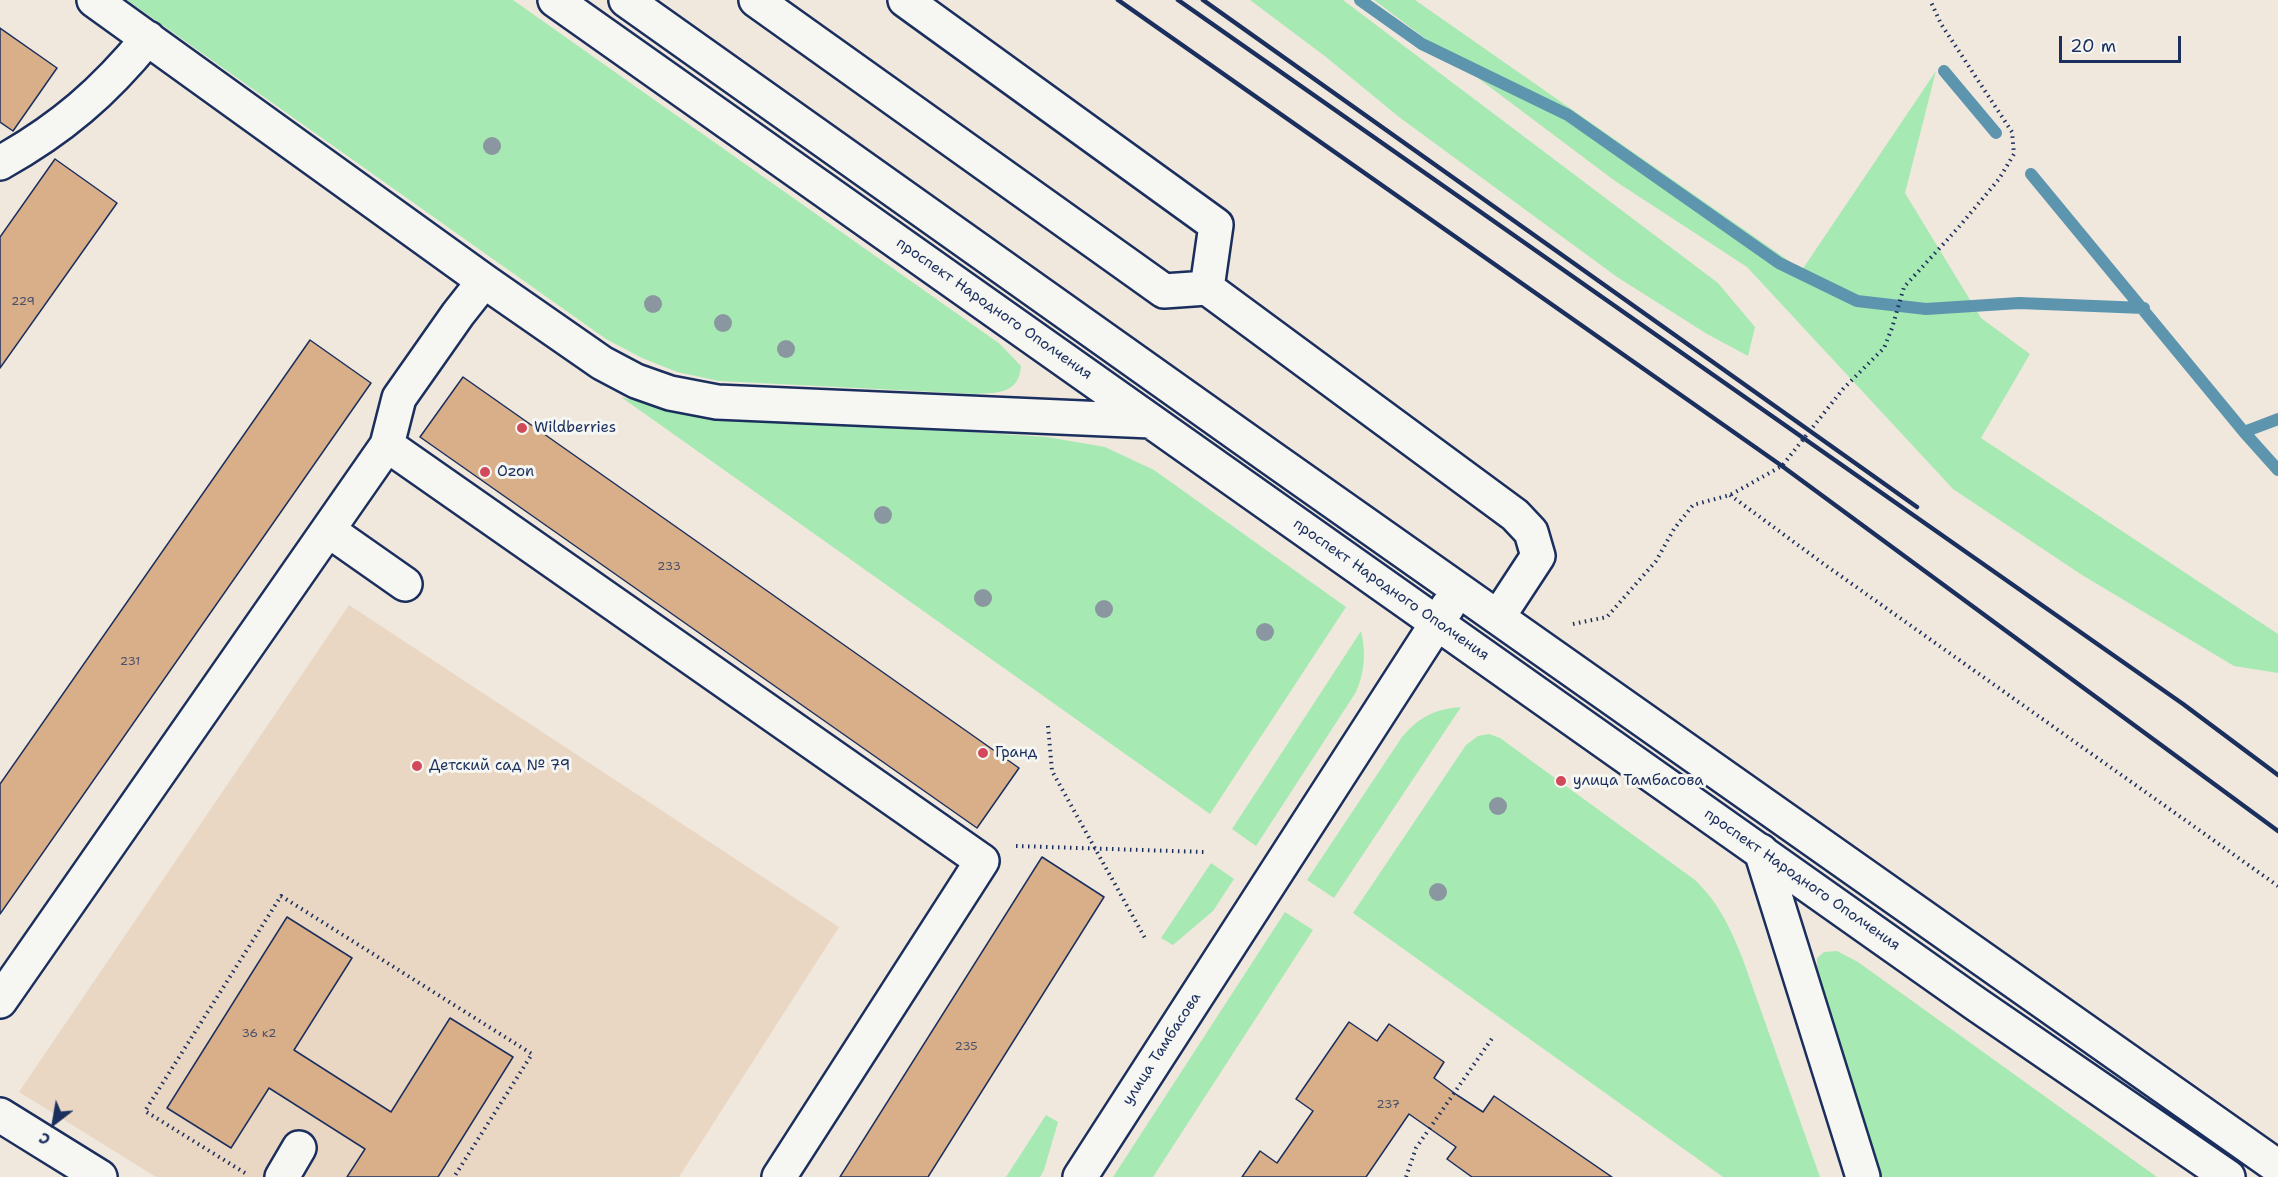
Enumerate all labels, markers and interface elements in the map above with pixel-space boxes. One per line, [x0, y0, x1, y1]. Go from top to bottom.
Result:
scale bar [2062, 24, 2184, 62]
text: 20 m [2070, 34, 2116, 58]
street label: проспект Народного Ополчения [893, 234, 1095, 384]
house number: 229 [11, 295, 35, 309]
place label: Wildberries [534, 419, 616, 437]
marker: Wildberries [515, 421, 529, 435]
place label: Ozon [497, 463, 534, 481]
marker: Ozon [478, 465, 492, 479]
street label: проспект Народного Ополчения [1290, 515, 1492, 665]
house number: 233 [657, 560, 681, 574]
house number: 231 [120, 655, 140, 669]
place label: Гранд [995, 744, 1037, 762]
marker: Гранд [976, 746, 990, 760]
place label: Детский сад № 79 [429, 757, 570, 775]
marker: Детский сад № 79 [410, 759, 424, 773]
place label: улица Тамбасова [1573, 772, 1704, 790]
marker: улица Тамбасова [1554, 774, 1568, 788]
street label: проспект Народного Ополчения [1701, 805, 1903, 955]
street label: улица Тамбасова [1119, 989, 1205, 1109]
house number: 36 к2 [241, 1027, 277, 1041]
house number: 235 [954, 1040, 978, 1054]
north arrow [24, 1093, 84, 1153]
house number: 237 [1376, 1098, 1400, 1112]
text: С [35, 1127, 54, 1150]

